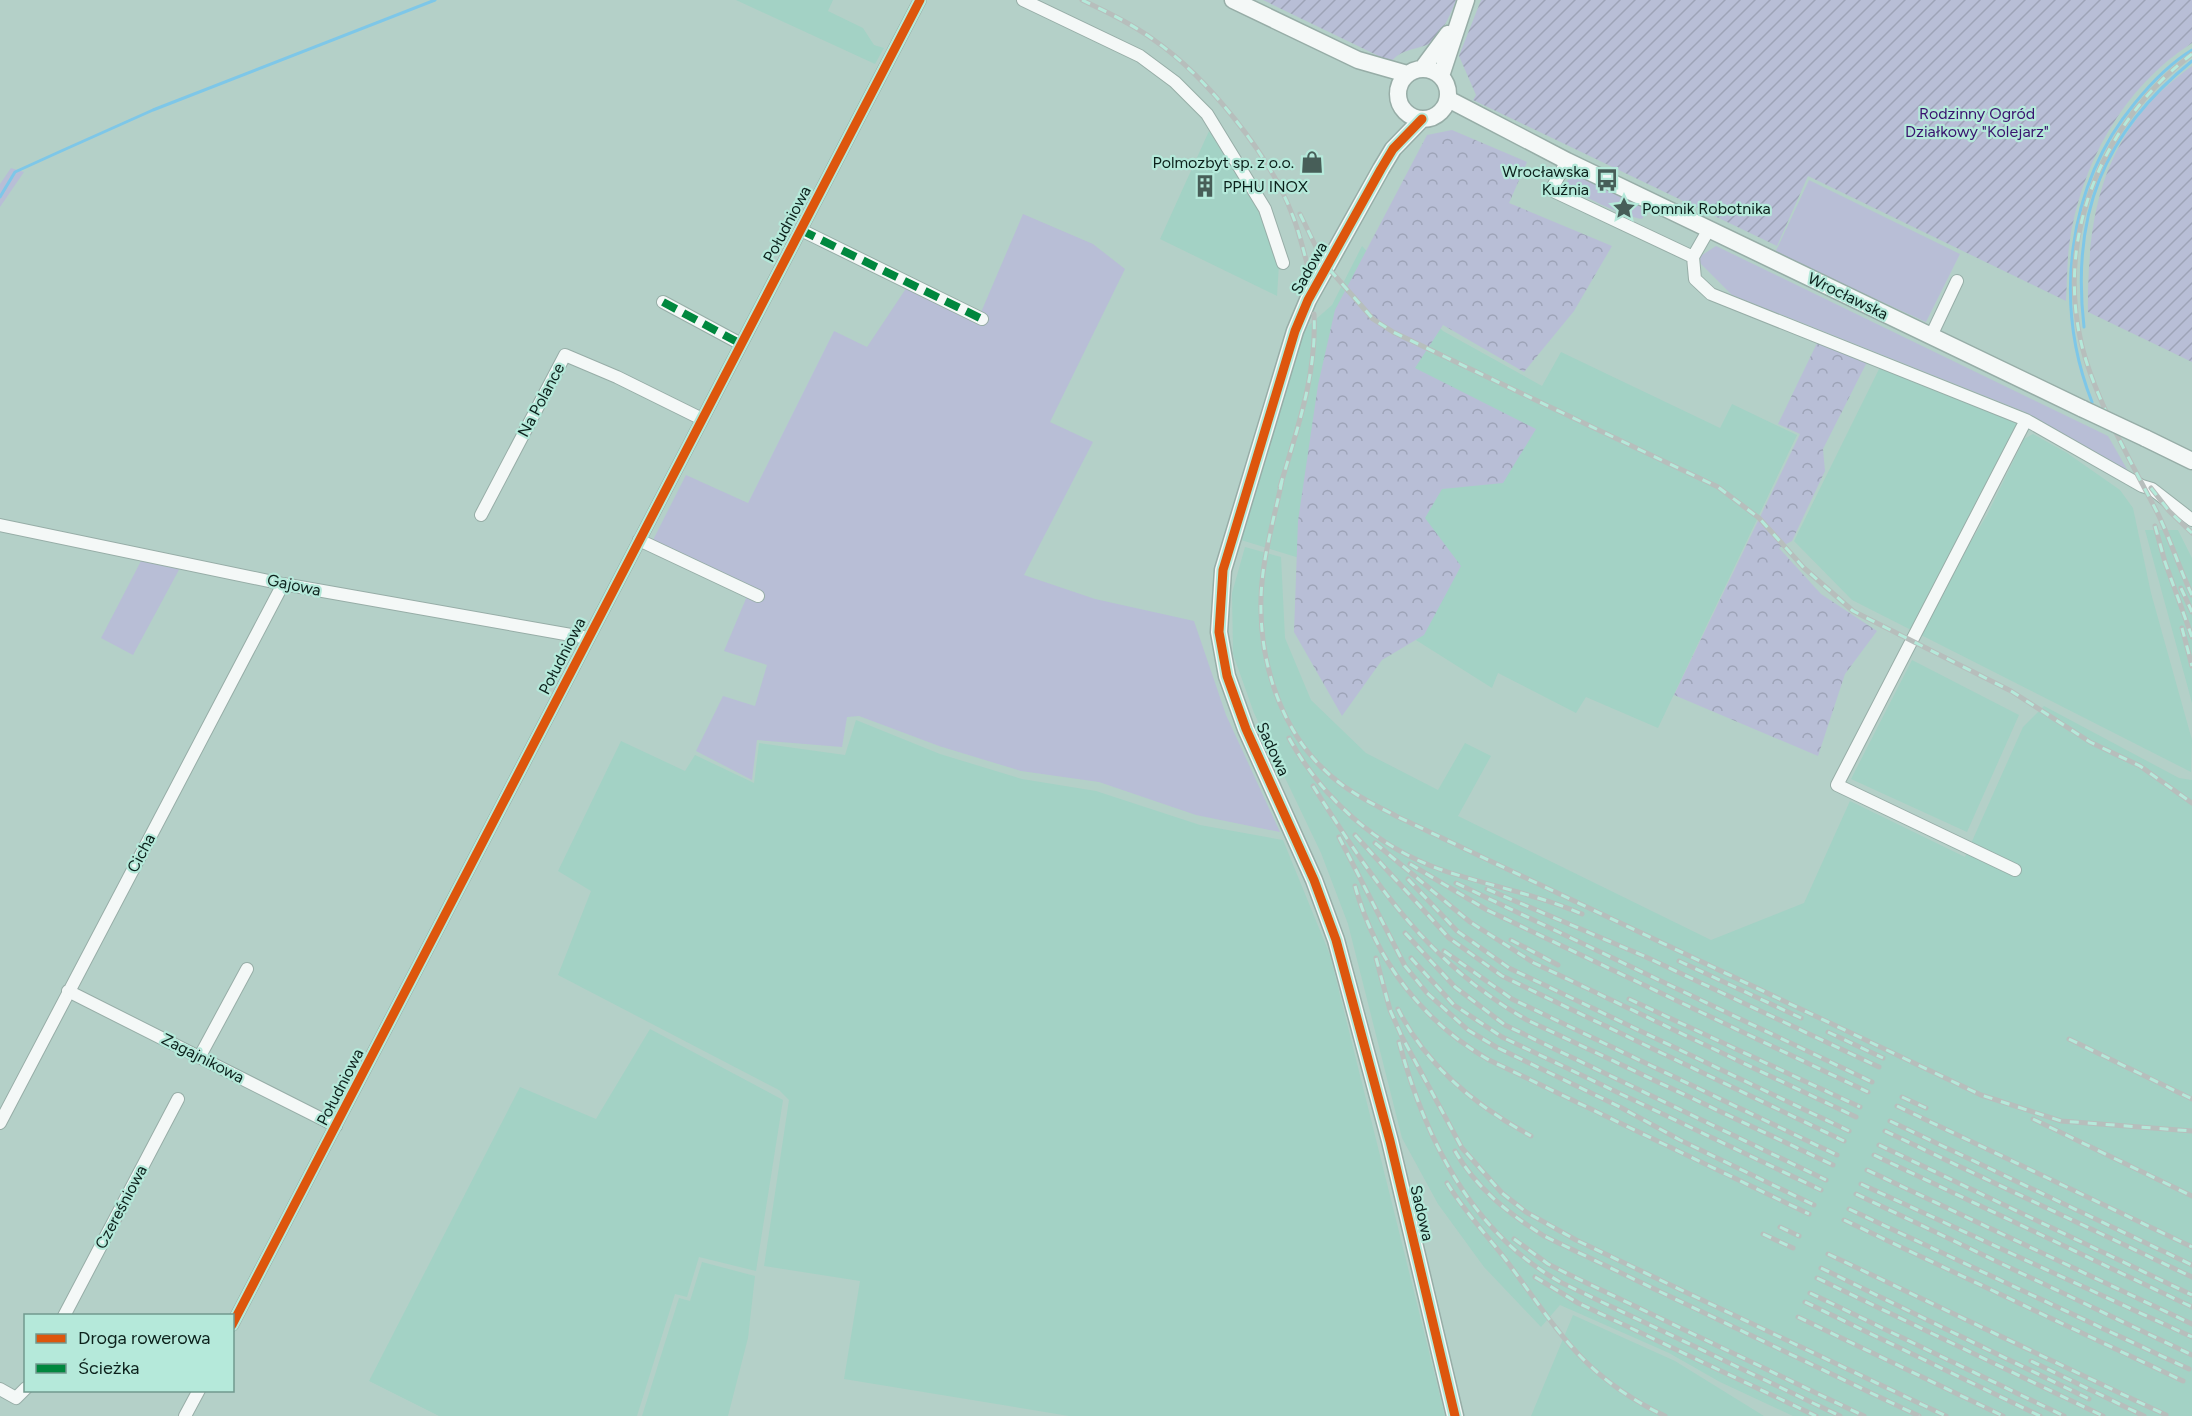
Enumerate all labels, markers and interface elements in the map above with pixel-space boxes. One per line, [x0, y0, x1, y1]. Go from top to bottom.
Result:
park label: Rodzinny Ogród Działkowy "Kolejarz" [1905, 104, 2049, 141]
shop icon: Polmozbyt sp. z o.o. [1299, 149, 1325, 175]
place label: Polmozbyt sp. z o.o. [1153, 153, 1294, 172]
place label: Wrocławska Kuźnia [1502, 162, 1589, 199]
bus stop icon: Wrocławska Kuźnia [1594, 167, 1620, 193]
building icon: PPHU INOX [1192, 173, 1218, 199]
place label: PPHU INOX [1223, 177, 1308, 196]
street label: Południowa [759, 183, 815, 265]
place icon: Pomnik Robotnika [1611, 195, 1637, 221]
place label: Pomnik Robotnika [1642, 199, 1771, 218]
street label: Sadowa [1287, 238, 1331, 298]
street label: Wrocławska [1805, 268, 1891, 324]
street label: Na Polance [514, 360, 568, 440]
street label: Gajowa [266, 570, 322, 600]
street label: Południowa [535, 615, 589, 697]
street label: Sadowa [1252, 719, 1294, 779]
street label: Cicha [123, 830, 159, 876]
street label: Zagajnikowa [159, 1029, 247, 1087]
street label: Południowa [313, 1046, 367, 1128]
street label: Czereśniowa [91, 1162, 151, 1252]
street label: Sadowa [1406, 1183, 1438, 1243]
legend [24, 1314, 234, 1392]
text: Droga rowerowa [78, 1327, 210, 1349]
text: Ścieżka [78, 1357, 139, 1379]

